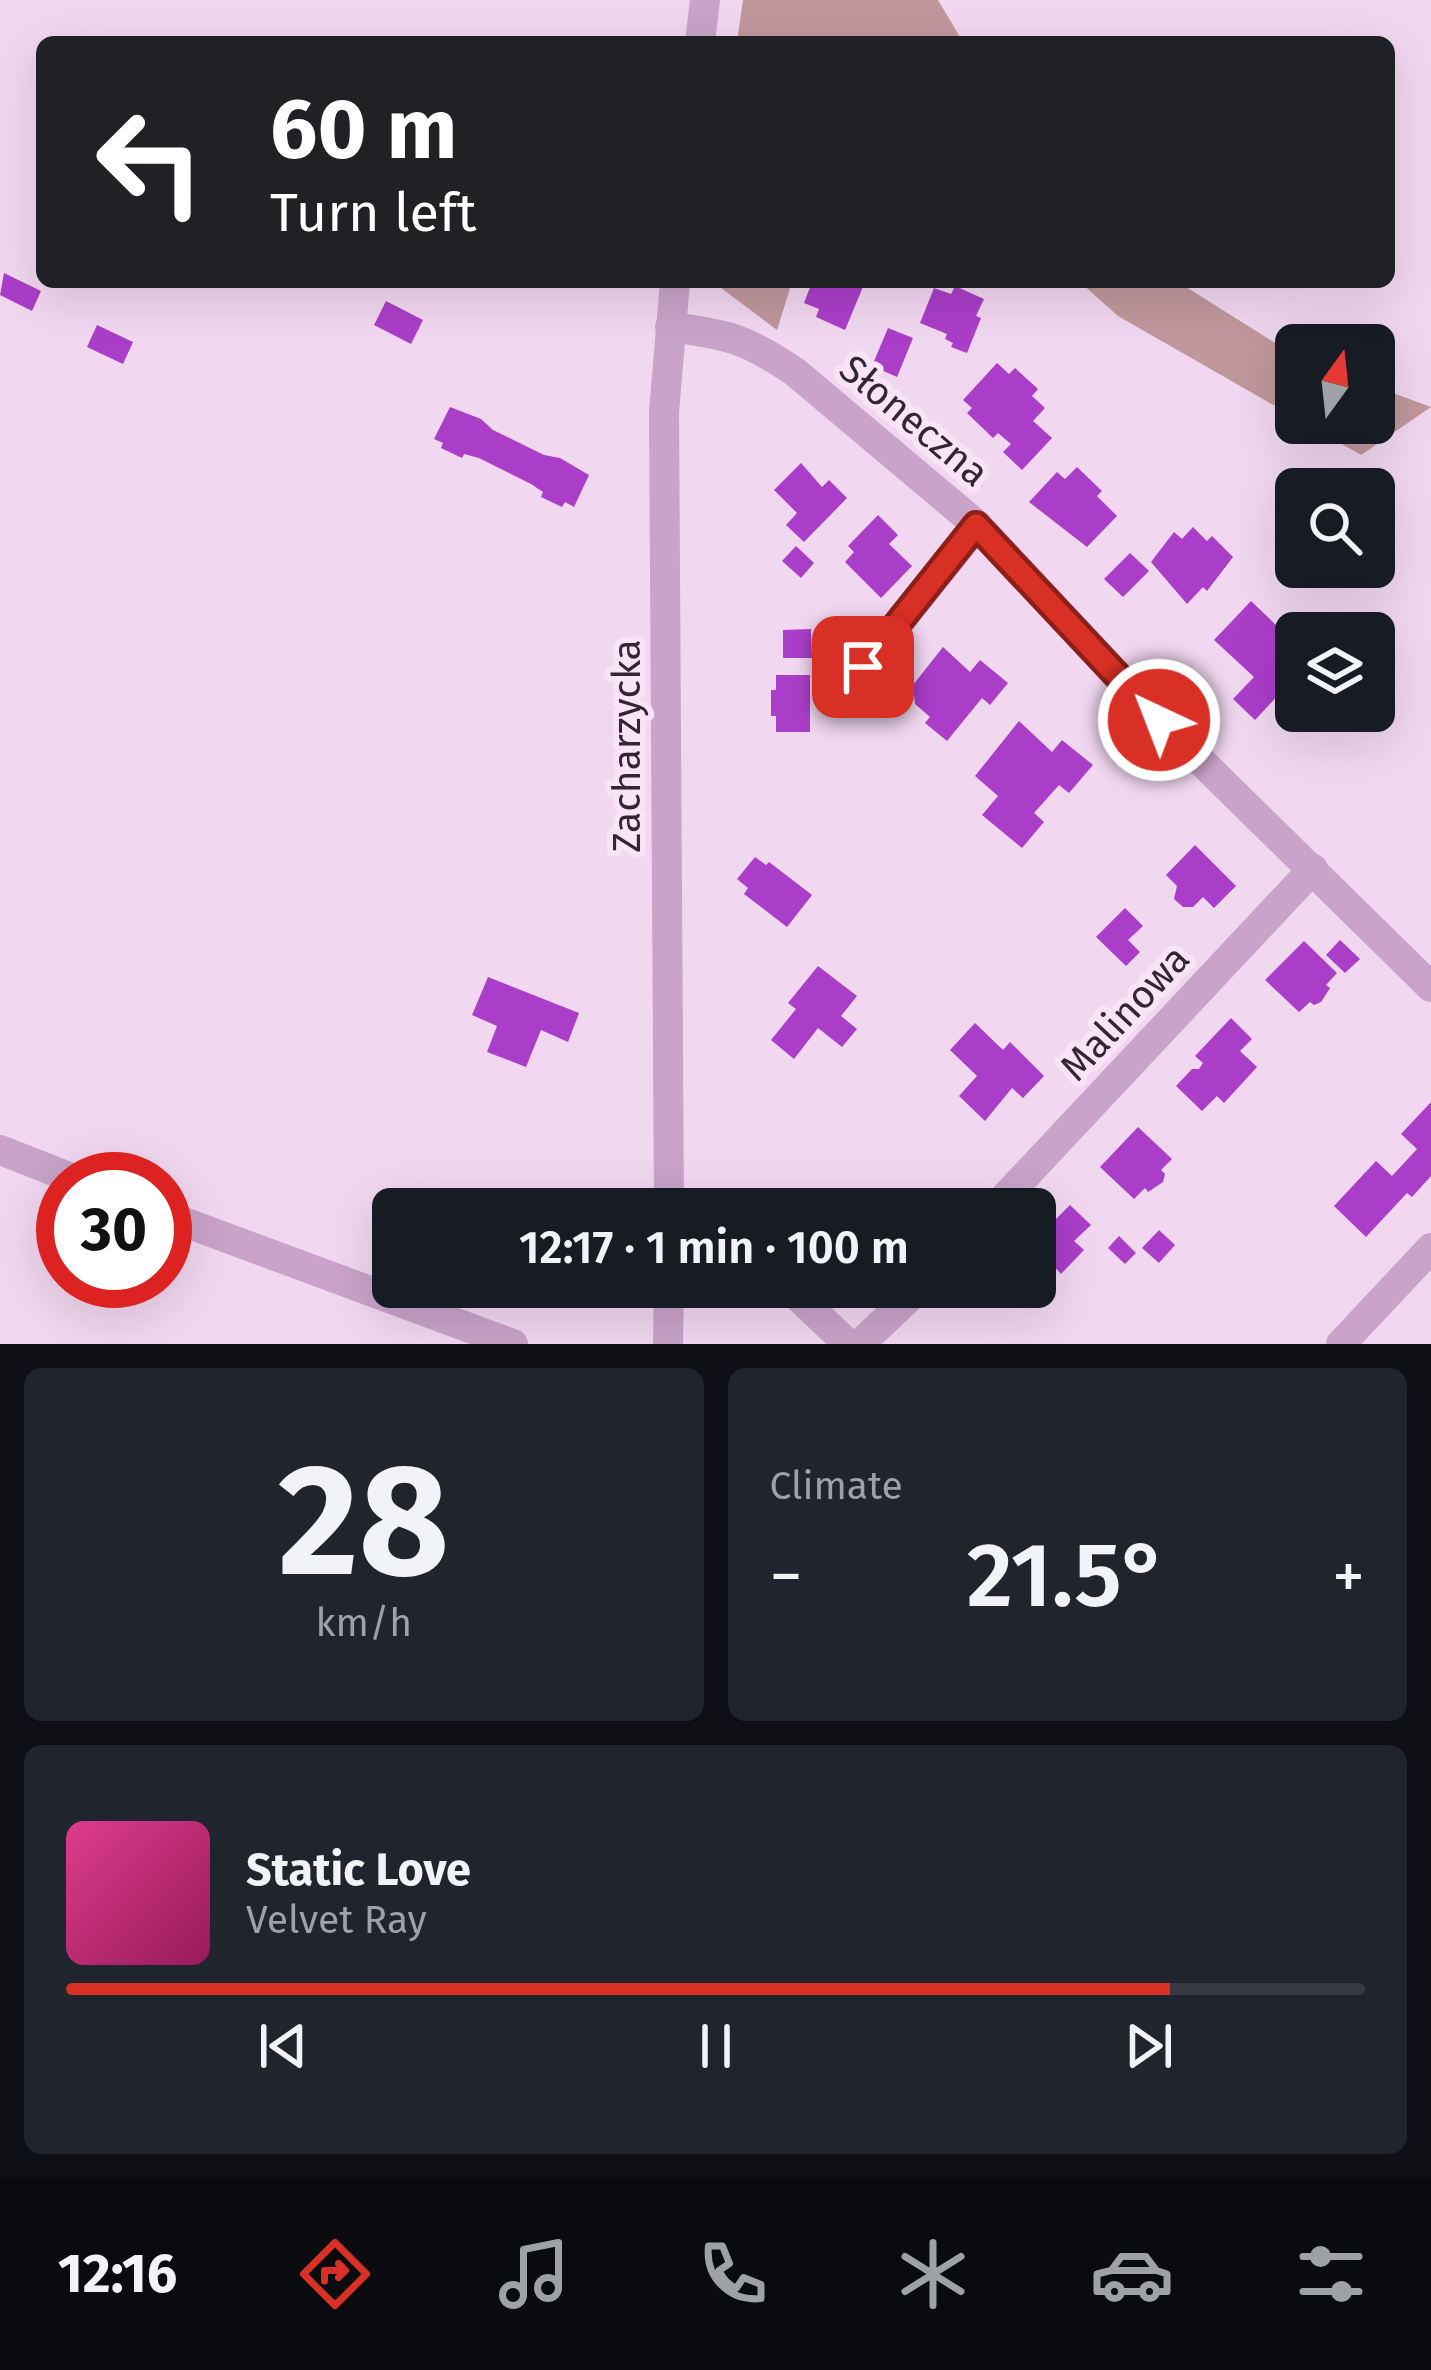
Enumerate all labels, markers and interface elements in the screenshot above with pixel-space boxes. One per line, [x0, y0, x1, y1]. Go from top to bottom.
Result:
text: 60 m [270, 79, 457, 180]
icon: left [72, 84, 228, 240]
text: Turn left [270, 181, 477, 245]
north arrow [1275, 324, 1395, 444]
map controls [1275, 324, 1395, 732]
street label: Słoneczna [830, 346, 998, 496]
button: search [1275, 468, 1395, 588]
button: layers [1275, 612, 1395, 732]
pin [812, 616, 914, 718]
icon: arrive [830, 634, 896, 700]
street label: Zacharzycka [604, 639, 650, 853]
position arrow [1096, 657, 1222, 783]
street label: Malinowa [1051, 936, 1199, 1090]
speed limit sign: 30 [36, 1152, 192, 1308]
text: 12:17 · 1 min · 100 m [519, 1221, 909, 1275]
text: 28 [278, 1428, 449, 1615]
text: Climate [770, 1463, 903, 1509]
text: 21.5° [967, 1522, 1168, 1630]
text: − [770, 1537, 803, 1616]
text: + [1332, 1537, 1365, 1616]
text: km/h [315, 1600, 412, 1646]
text: Static Love [246, 1843, 471, 1897]
text: Velvet Ray [246, 1897, 427, 1943]
icon: previous [250, 2013, 316, 2079]
icon: pause [683, 2013, 749, 2079]
icon: next [1116, 2013, 1182, 2079]
icon: directions [293, 2232, 377, 2316]
icon: music [492, 2232, 576, 2316]
icon: phone [691, 2232, 775, 2316]
icon: climate [891, 2232, 975, 2316]
icon: car [1090, 2232, 1174, 2316]
icon: filters [1289, 2232, 1373, 2316]
text: 12:16 [58, 2242, 177, 2306]

